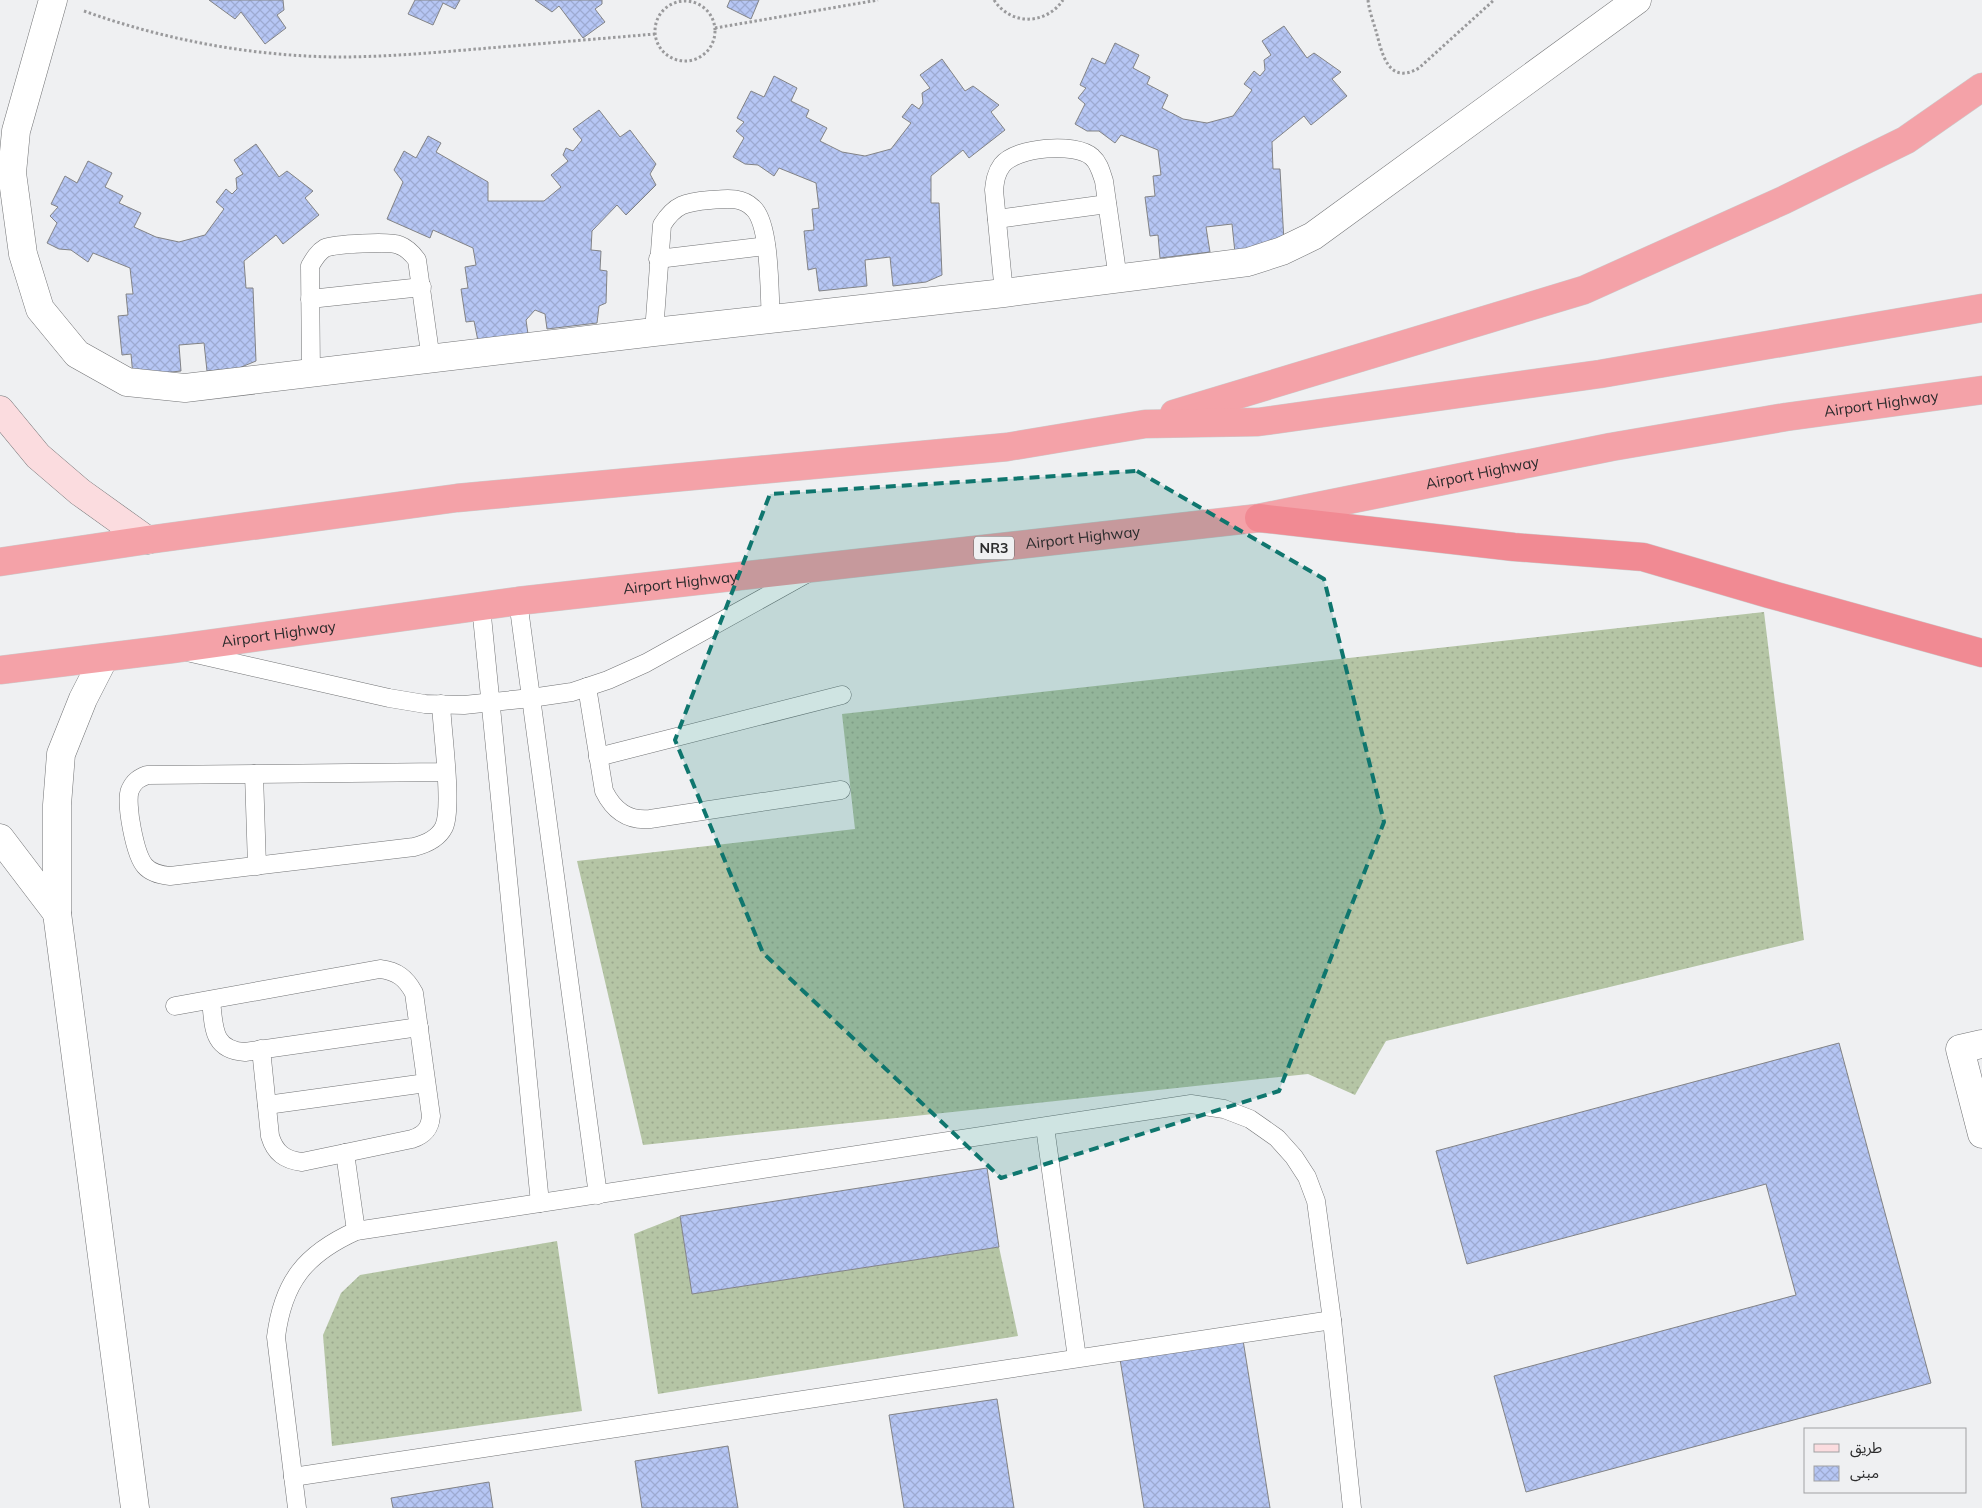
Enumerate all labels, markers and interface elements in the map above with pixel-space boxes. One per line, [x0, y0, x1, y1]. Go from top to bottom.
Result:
street label: Airport Highway [1823, 386, 1940, 421]
street label: Airport Highway [1424, 452, 1541, 493]
street label: Airport Highway [1024, 521, 1141, 553]
road number: NR3 [974, 536, 1014, 560]
street label: Airport Highway [622, 566, 739, 598]
street label: Airport Highway [220, 616, 337, 651]
legend [1804, 1428, 1967, 1493]
text: طريق [1850, 1438, 1882, 1458]
text: مبنى [1850, 1463, 1879, 1482]

